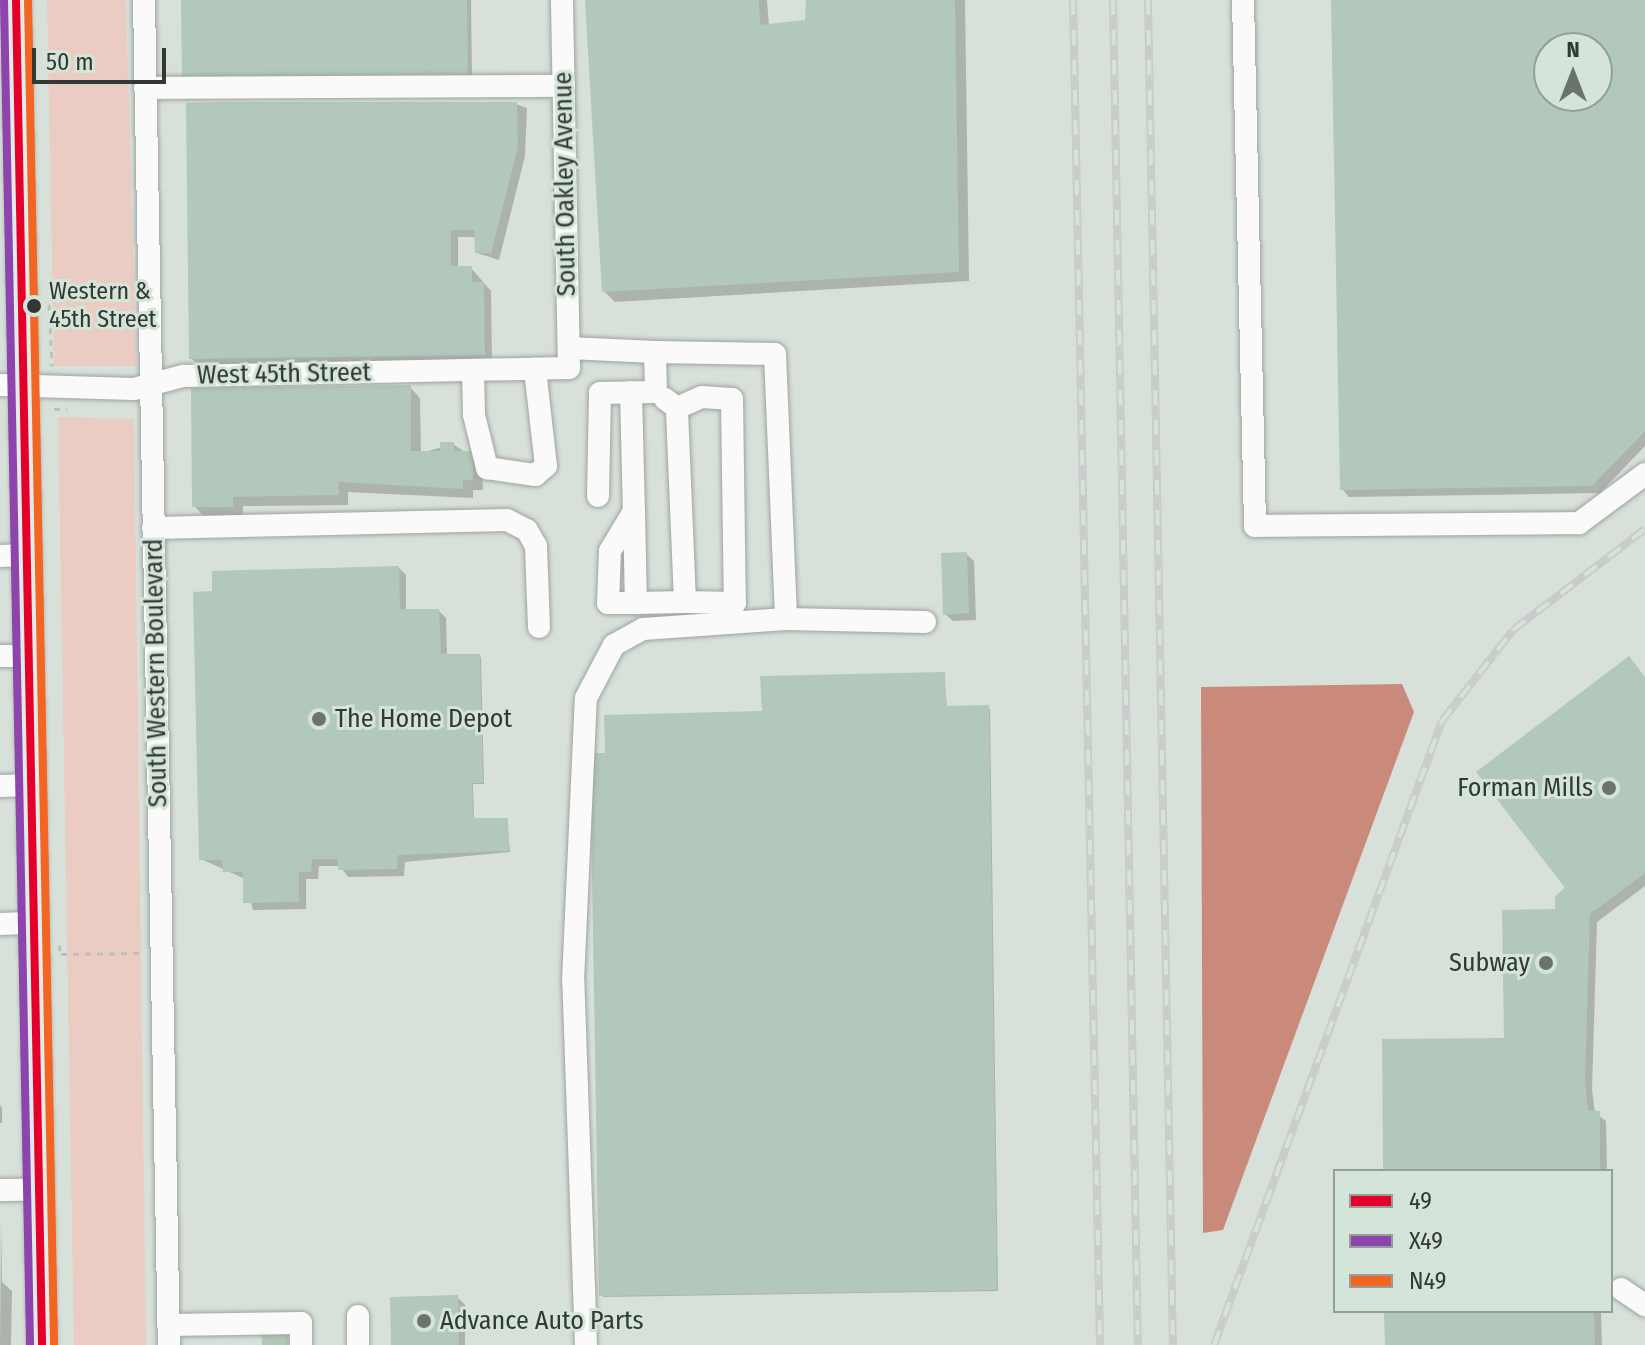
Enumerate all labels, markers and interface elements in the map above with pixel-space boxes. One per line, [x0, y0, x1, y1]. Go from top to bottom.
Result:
scale bar [36, 32, 170, 82]
north arrow [1533, 32, 1613, 112]
text: N [1566, 36, 1580, 63]
text: 50 m [46, 48, 94, 76]
street label: South Oakley Avenue [547, 71, 583, 297]
place label: Western & 45th Street [49, 278, 156, 334]
marker: Western & 45th Street [26, 298, 42, 314]
street label: West 45th Street [197, 357, 371, 391]
street label: South Western Boulevard [138, 538, 174, 808]
place label: The Home Depot [335, 703, 512, 735]
marker: The Home Depot [310, 710, 328, 728]
place label: Forman Mills [1457, 772, 1593, 804]
marker: Forman Mills [1600, 779, 1618, 797]
place label: Subway [1449, 947, 1530, 979]
marker: Subway [1537, 954, 1555, 972]
legend [1333, 1169, 1613, 1313]
text: 49 [1409, 1187, 1432, 1215]
text: X49 [1409, 1227, 1443, 1255]
text: N49 [1409, 1267, 1446, 1295]
place label: Advance Auto Parts [440, 1305, 644, 1337]
marker: Advance Auto Parts [415, 1312, 433, 1330]

